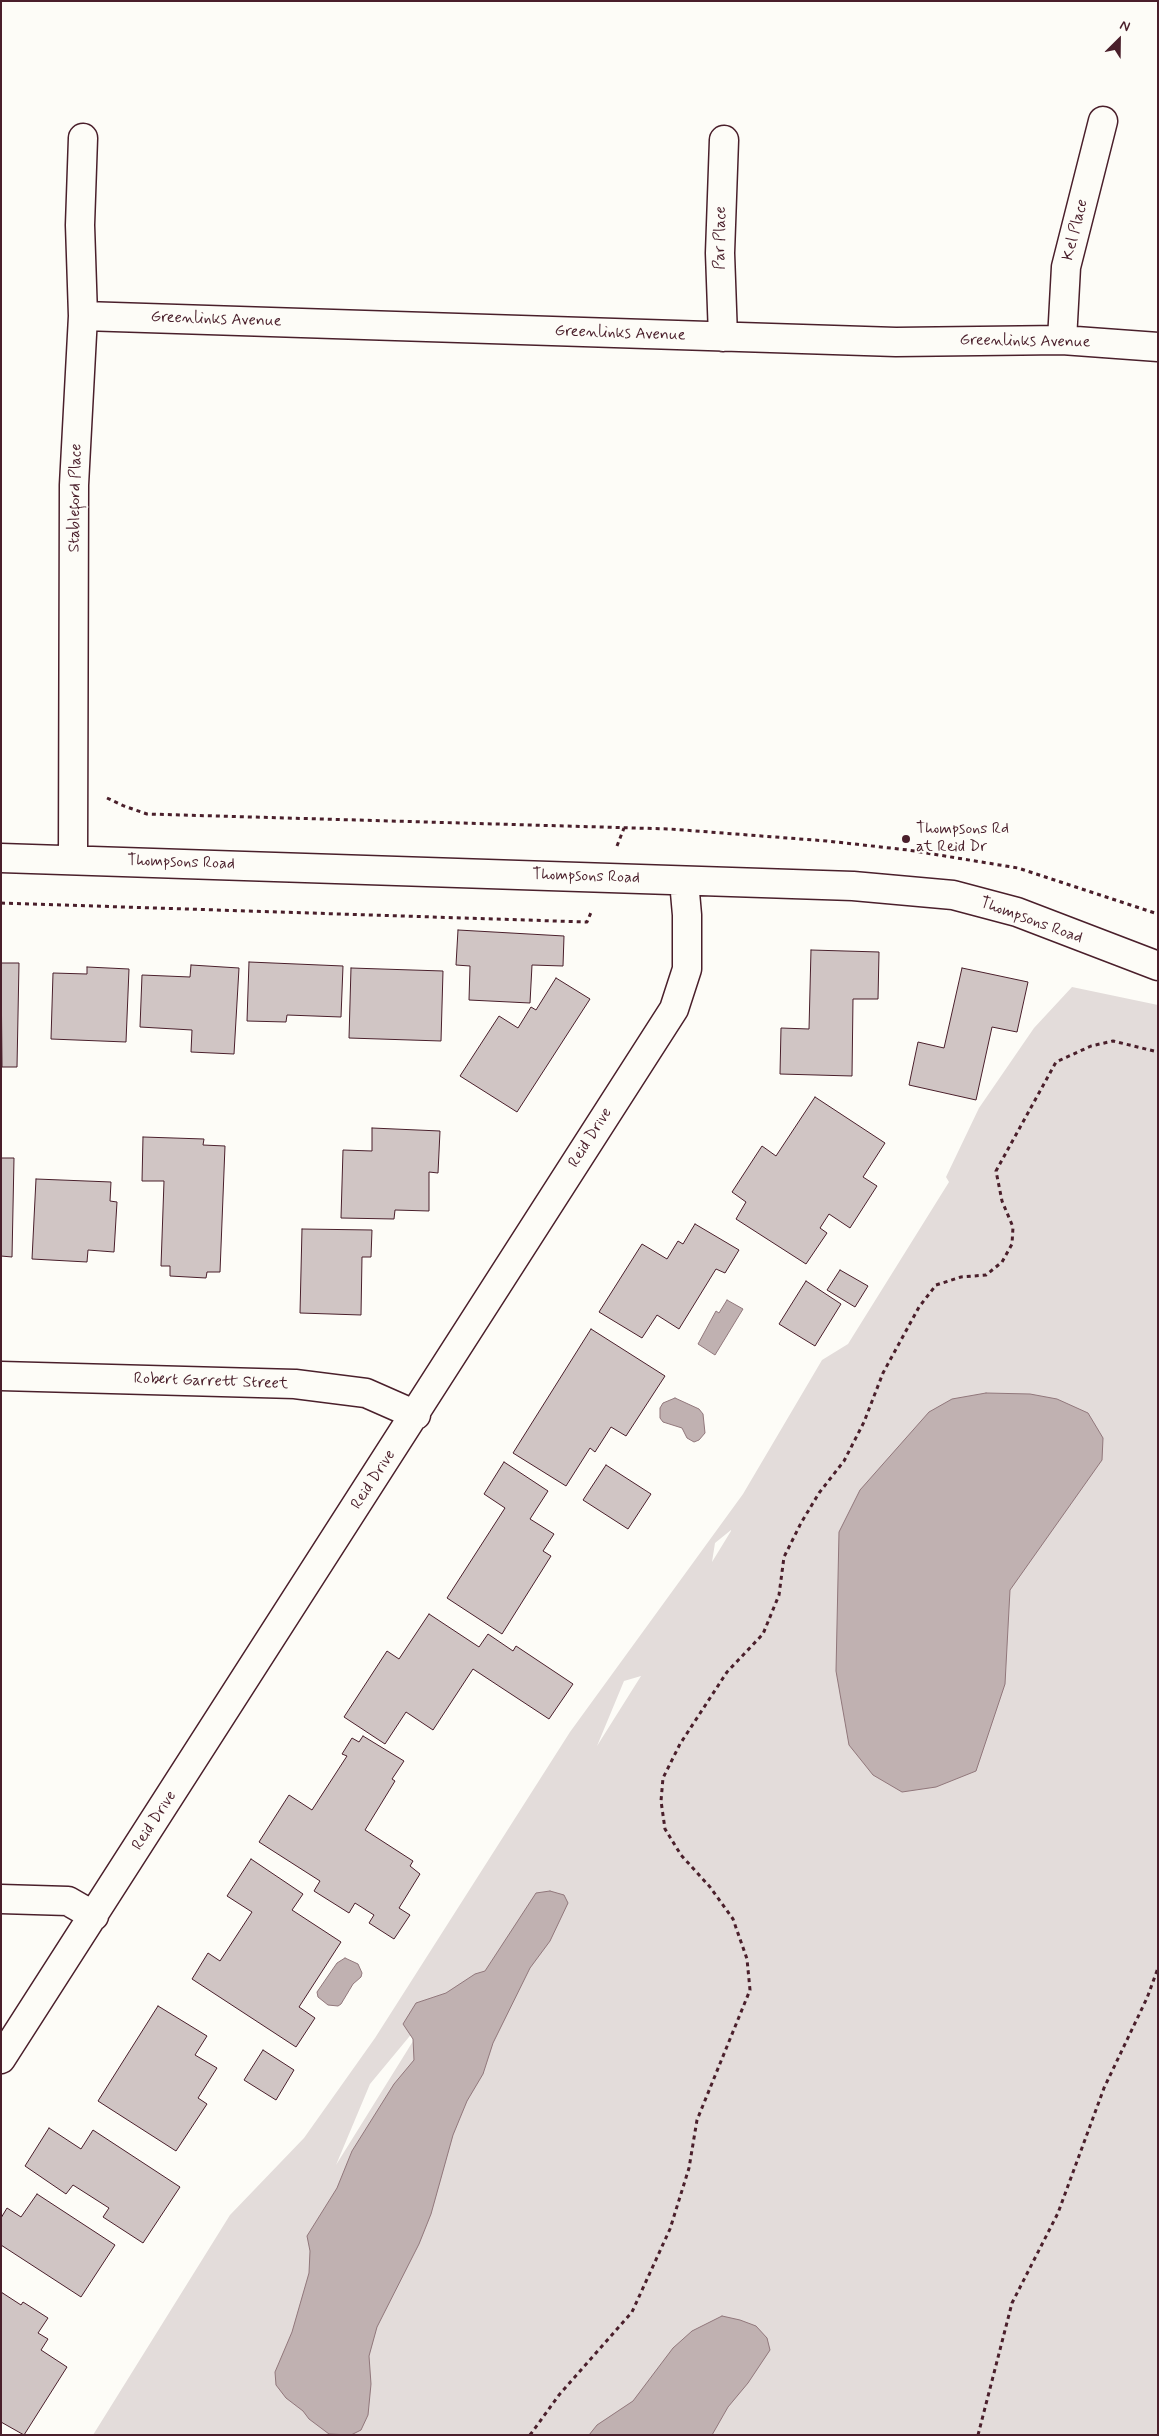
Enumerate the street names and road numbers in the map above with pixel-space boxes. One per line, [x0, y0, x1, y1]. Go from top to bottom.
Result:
street label: Kel Place [1059, 197, 1093, 263]
street label: Par Place [711, 206, 731, 270]
street label: Greenlinks Avenue [150, 308, 282, 332]
street label: Greenlinks Avenue [554, 322, 686, 346]
street label: Greenlinks Avenue [959, 331, 1091, 353]
street label: Stableford Place [65, 443, 87, 553]
street label: Thompsons Road [127, 852, 235, 874]
street label: Thompsons Road [532, 866, 640, 888]
street label: Thompsons Road [977, 894, 1085, 948]
street label: Reid Drive [565, 1104, 617, 1172]
street label: Robert Garrett Street [133, 1370, 289, 1394]
street label: Reid Drive [348, 1447, 400, 1513]
street label: Reid Drive [129, 1788, 181, 1854]

